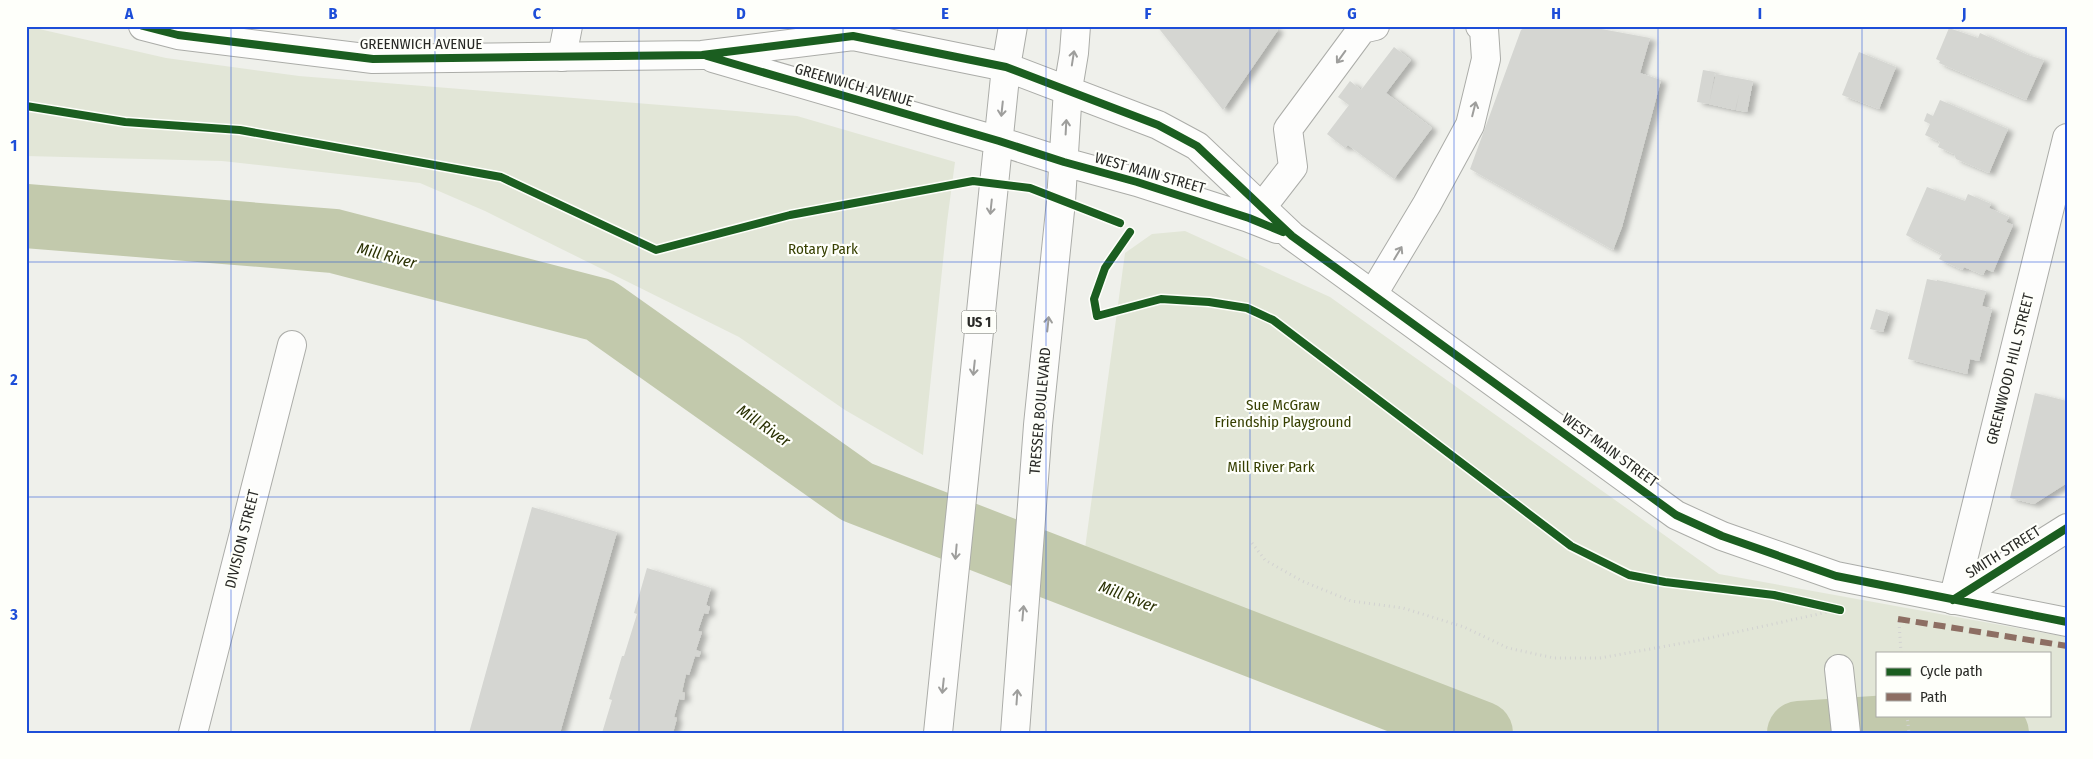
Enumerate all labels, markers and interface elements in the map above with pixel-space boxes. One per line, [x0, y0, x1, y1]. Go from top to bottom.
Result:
text: A [124, 4, 134, 23]
text: B [329, 4, 338, 23]
text: C [533, 4, 542, 23]
text: D [736, 4, 746, 23]
text: E [941, 4, 949, 23]
text: F [1144, 4, 1152, 23]
text: G [1347, 4, 1357, 23]
text: H [1551, 4, 1561, 23]
text: I [1758, 4, 1762, 23]
text: J [1961, 4, 1966, 23]
street label: GREENWICH AVENUE [360, 35, 482, 53]
one-way arrow [1069, 50, 1079, 66]
one-way arrow [1336, 50, 1346, 64]
street label: GREENWICH AVENUE [793, 59, 915, 111]
one-way arrow [997, 101, 1007, 117]
one-way arrow [1469, 102, 1479, 118]
one-way arrow [1061, 119, 1070, 135]
text: 1 [11, 136, 17, 155]
street label: WEST MAIN STREET [1093, 149, 1207, 197]
one-way arrow [987, 198, 996, 214]
water label: Mill River [355, 239, 419, 273]
park label: Rotary Park [788, 240, 858, 258]
one-way arrow [1394, 246, 1404, 260]
street label: GREENWOOD HILL STREET [1982, 291, 2038, 447]
road number: US 1 [962, 311, 996, 334]
one-way arrow [1043, 316, 1053, 332]
street label: TRESSER BOULEVARD [1025, 347, 1055, 475]
one-way arrow [970, 360, 979, 376]
text: 2 [9, 370, 18, 389]
park label: Sue McGraw Friendship Playground [1215, 396, 1351, 431]
water label: Mill River [734, 400, 794, 451]
street label: WEST MAIN STREET [1559, 409, 1661, 491]
park label: Mill River Park [1227, 458, 1315, 476]
street label: DIVISION STREET [221, 488, 263, 590]
street label: SMITH STREET [1962, 522, 2044, 582]
one-way arrow [951, 544, 960, 560]
water label: Mill River [1096, 577, 1160, 616]
text: 3 [9, 605, 18, 624]
one-way arrow [1019, 605, 1028, 621]
legend [1876, 652, 2050, 716]
text: Cycle path [1920, 662, 1983, 680]
one-way arrow [938, 678, 947, 694]
text: Path [1920, 688, 1947, 706]
one-way arrow [1012, 689, 1022, 705]

